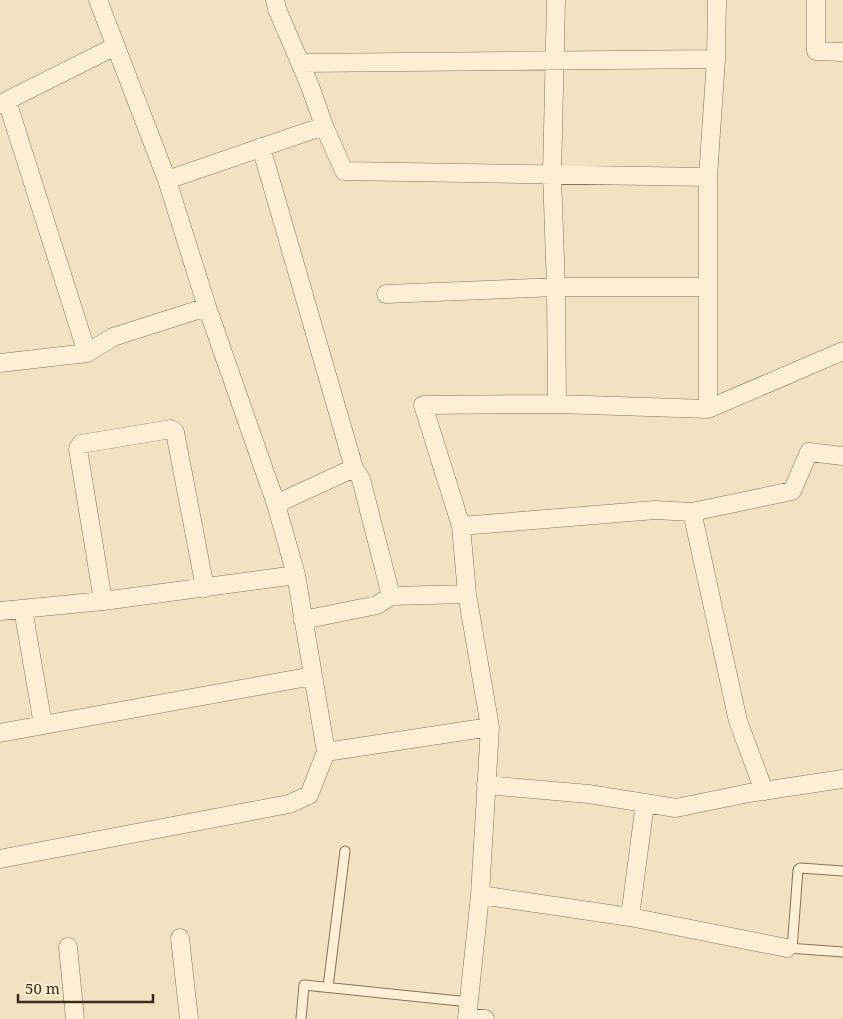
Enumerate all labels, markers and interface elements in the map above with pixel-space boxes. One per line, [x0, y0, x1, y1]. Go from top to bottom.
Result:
scale bar [18, 972, 152, 1004]
text: 50 m [25, 978, 60, 998]

